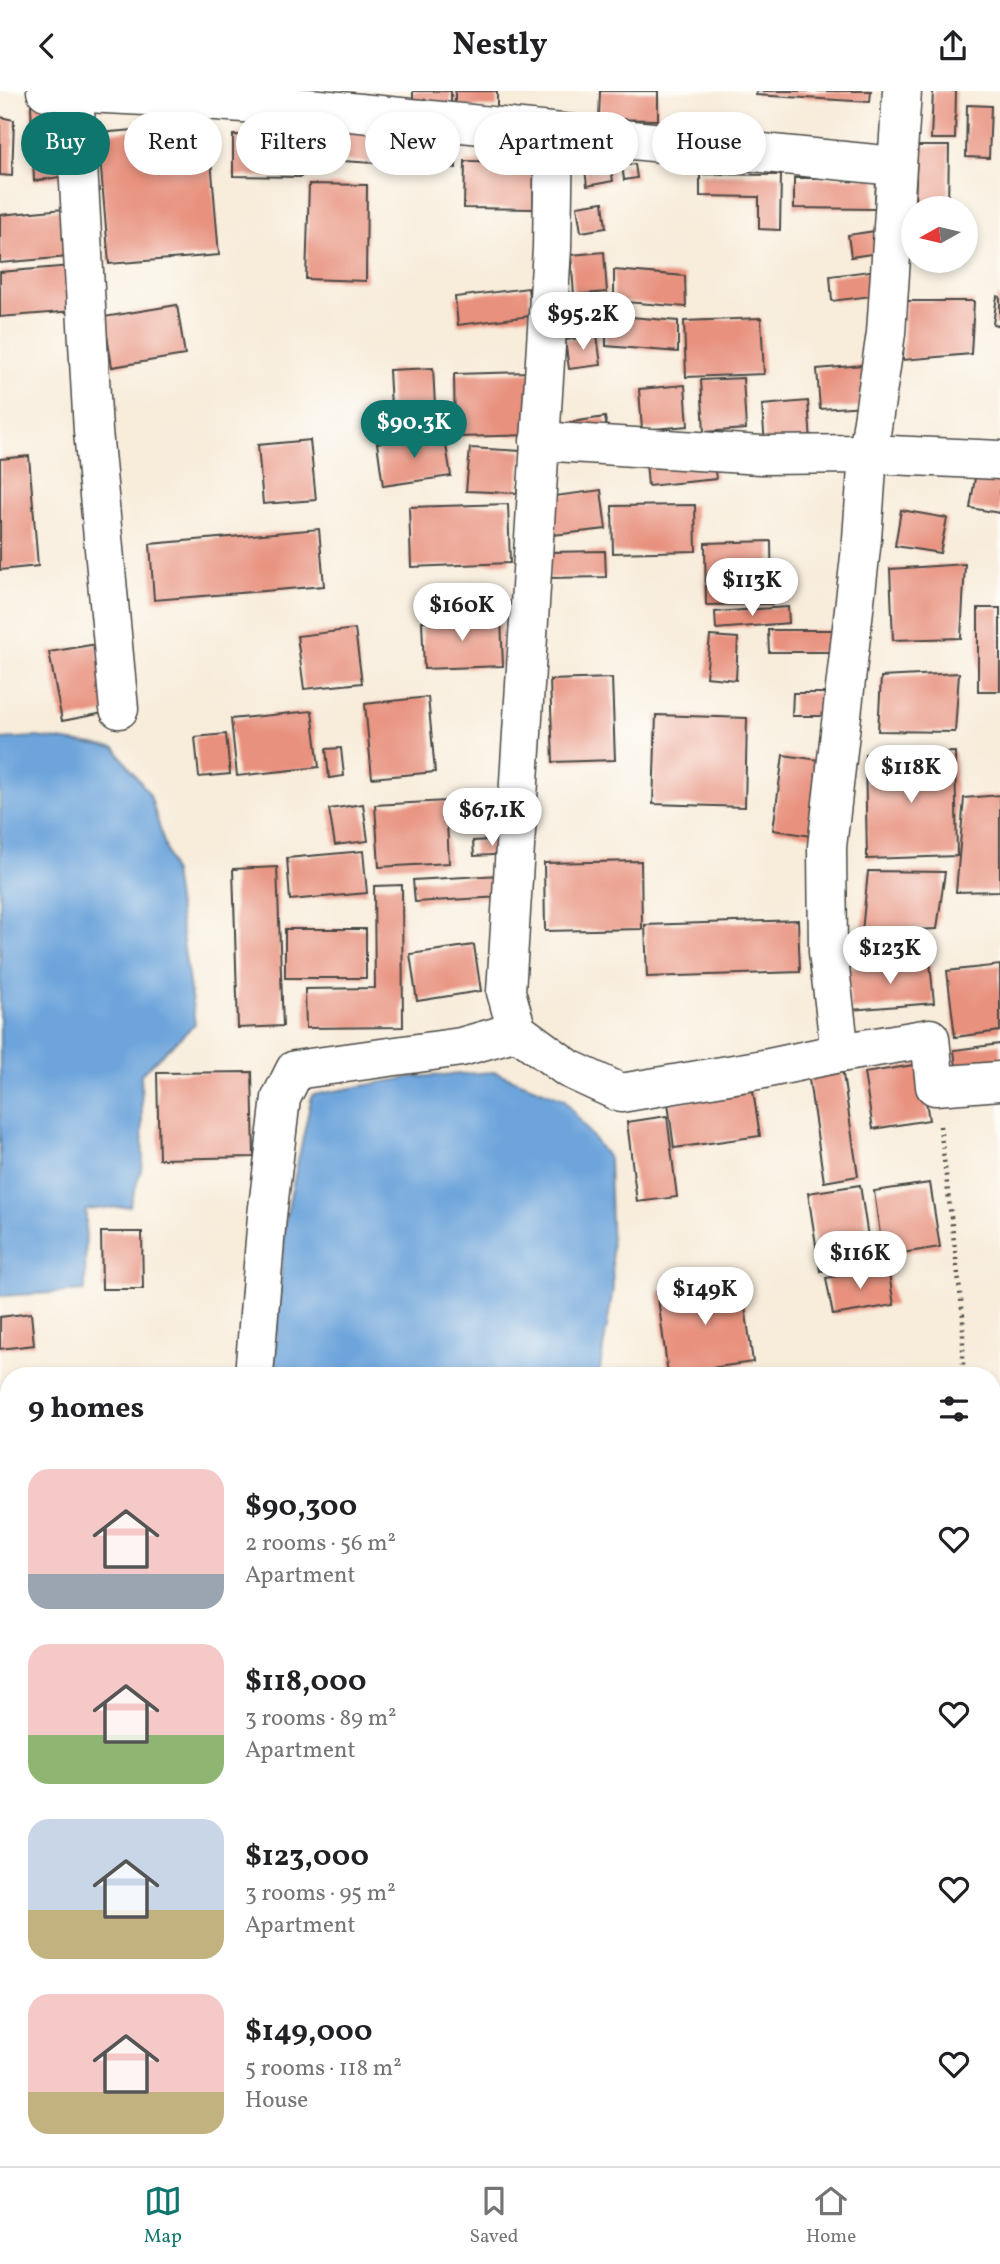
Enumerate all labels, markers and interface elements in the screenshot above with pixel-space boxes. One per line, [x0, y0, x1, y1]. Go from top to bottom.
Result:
text: Nestly [453, 24, 547, 68]
icon: back [28, 27, 66, 65]
icon: share [934, 27, 972, 65]
chip: Buy [21, 112, 110, 175]
chip: Rent [124, 112, 222, 175]
chip: Filters [236, 112, 351, 175]
chip: New [365, 112, 460, 175]
chip: Apartment [474, 112, 638, 175]
chip: House [652, 112, 766, 175]
north arrow [901, 196, 978, 273]
map controls [901, 196, 978, 273]
pin: $95.2K [526, 293, 640, 352]
text: $95.2K [547, 299, 619, 331]
pin: $90.3K [357, 401, 471, 460]
text: $90.3K [377, 407, 451, 439]
pin: $113K [703, 559, 801, 618]
text: $113K [722, 565, 782, 597]
pin: $160K [413, 583, 511, 643]
text: $160K [429, 590, 495, 622]
pin: $118K [862, 745, 960, 805]
text: $118K [881, 752, 941, 784]
pin: $67.1K [435, 789, 549, 848]
text: $67.1K [459, 795, 525, 827]
pin: $123K [841, 927, 939, 986]
text: $123K [859, 933, 921, 965]
pin: $116K [811, 1231, 909, 1291]
text: $116K [830, 1238, 890, 1270]
pin: $149K [656, 1267, 754, 1327]
text: $149K [673, 1274, 737, 1306]
text: 9 homes [28, 1388, 144, 1430]
icon: filters [935, 1390, 973, 1428]
text: $90,300 [245, 1486, 357, 1528]
icon: home [84, 1497, 168, 1581]
icon: heart [935, 1520, 973, 1558]
text: 2 rooms · 56 m² [245, 1528, 396, 1560]
text: Apartment [245, 1560, 356, 1592]
text: $118,000 [245, 1661, 366, 1703]
icon: home [84, 1672, 168, 1756]
icon: heart [935, 1695, 973, 1733]
text: 3 rooms · 89 m² [245, 1703, 397, 1735]
text: Apartment [245, 1735, 356, 1767]
text: $123,000 [245, 1836, 369, 1878]
icon: home [84, 1847, 168, 1931]
icon: heart [935, 1870, 973, 1908]
text: 3 rooms · 95 m² [245, 1878, 396, 1910]
text: Apartment [245, 1910, 356, 1942]
text: $149,000 [245, 2011, 372, 2053]
icon: home [84, 2022, 168, 2106]
icon: heart [935, 2045, 973, 2083]
text: 5 rooms · 118 m² [245, 2053, 402, 2085]
text: House [245, 2085, 308, 2117]
tab: Map [144, 2182, 182, 2250]
tab: Saved [469, 2182, 518, 2250]
tab: Home [806, 2182, 856, 2250]

